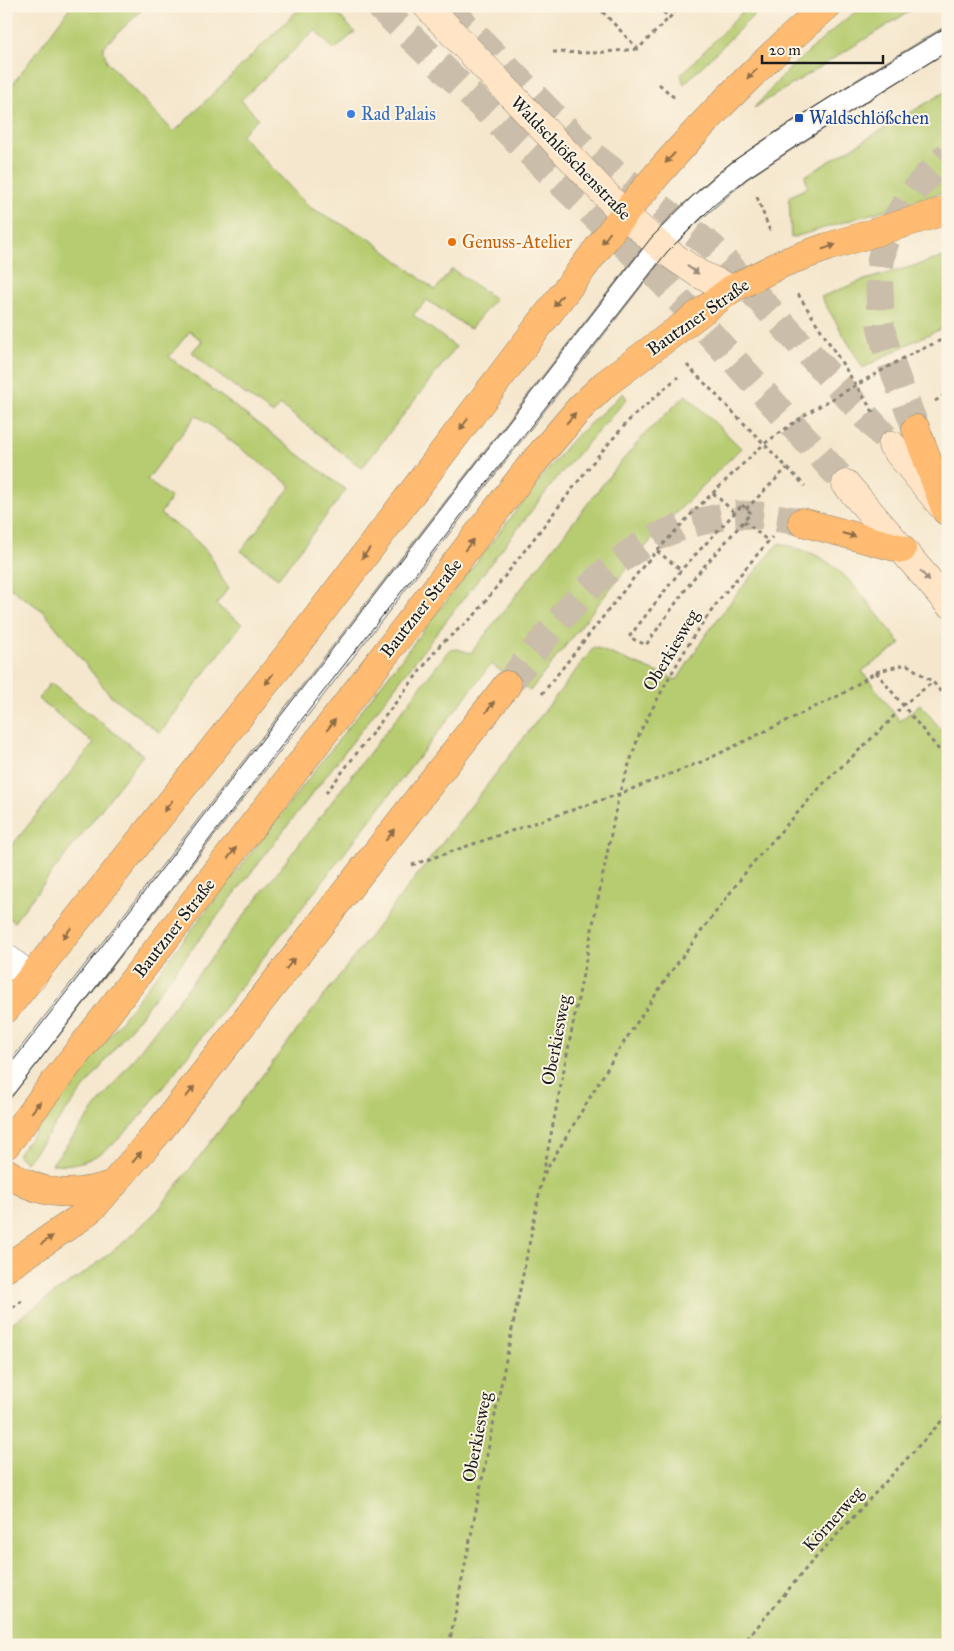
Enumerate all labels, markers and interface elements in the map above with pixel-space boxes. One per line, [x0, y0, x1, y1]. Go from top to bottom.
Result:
scale bar [762, 32, 883, 64]
text: 20 m [769, 41, 801, 59]
one-way arrow [746, 68, 758, 80]
street label: Waldschlößchenstraße [506, 91, 636, 225]
place label: Rad Palais [361, 103, 436, 125]
place label: Waldschlößchen [809, 107, 929, 129]
marker: Rad Palais [345, 108, 357, 120]
marker: Waldschlößchen [793, 112, 805, 124]
one-way arrow [664, 152, 676, 164]
place label: Genuss-Atelier [462, 231, 572, 253]
one-way arrow [601, 231, 611, 245]
marker: Genuss-Atelier [446, 236, 458, 248]
one-way arrow [822, 243, 837, 251]
one-way arrow [687, 265, 700, 275]
street label: Bautzner Straße [643, 274, 753, 360]
one-way arrow [553, 294, 564, 307]
one-way arrow [565, 412, 577, 424]
one-way arrow [459, 417, 470, 430]
one-way arrow [842, 531, 857, 539]
one-way arrow [464, 538, 475, 551]
one-way arrow [361, 546, 371, 560]
street label: Bautzner Straße [376, 554, 466, 662]
one-way arrow [919, 569, 930, 582]
street label: Oberkiesweg [638, 605, 705, 695]
one-way arrow [264, 672, 275, 685]
one-way arrow [485, 700, 495, 714]
one-way arrow [326, 718, 336, 731]
one-way arrow [163, 799, 174, 812]
one-way arrow [385, 829, 395, 842]
one-way arrow [226, 847, 237, 860]
street label: Bautzner Straße [129, 874, 219, 982]
one-way arrow [62, 926, 73, 939]
one-way arrow [285, 957, 296, 970]
street label: Oberkiesweg [536, 992, 577, 1087]
one-way arrow [185, 1086, 196, 1099]
one-way arrow [31, 1100, 41, 1113]
one-way arrow [132, 1151, 143, 1164]
one-way arrow [40, 1236, 53, 1245]
street label: Oberkiesweg [457, 1389, 498, 1484]
street label: Körnerweg [798, 1481, 869, 1557]

